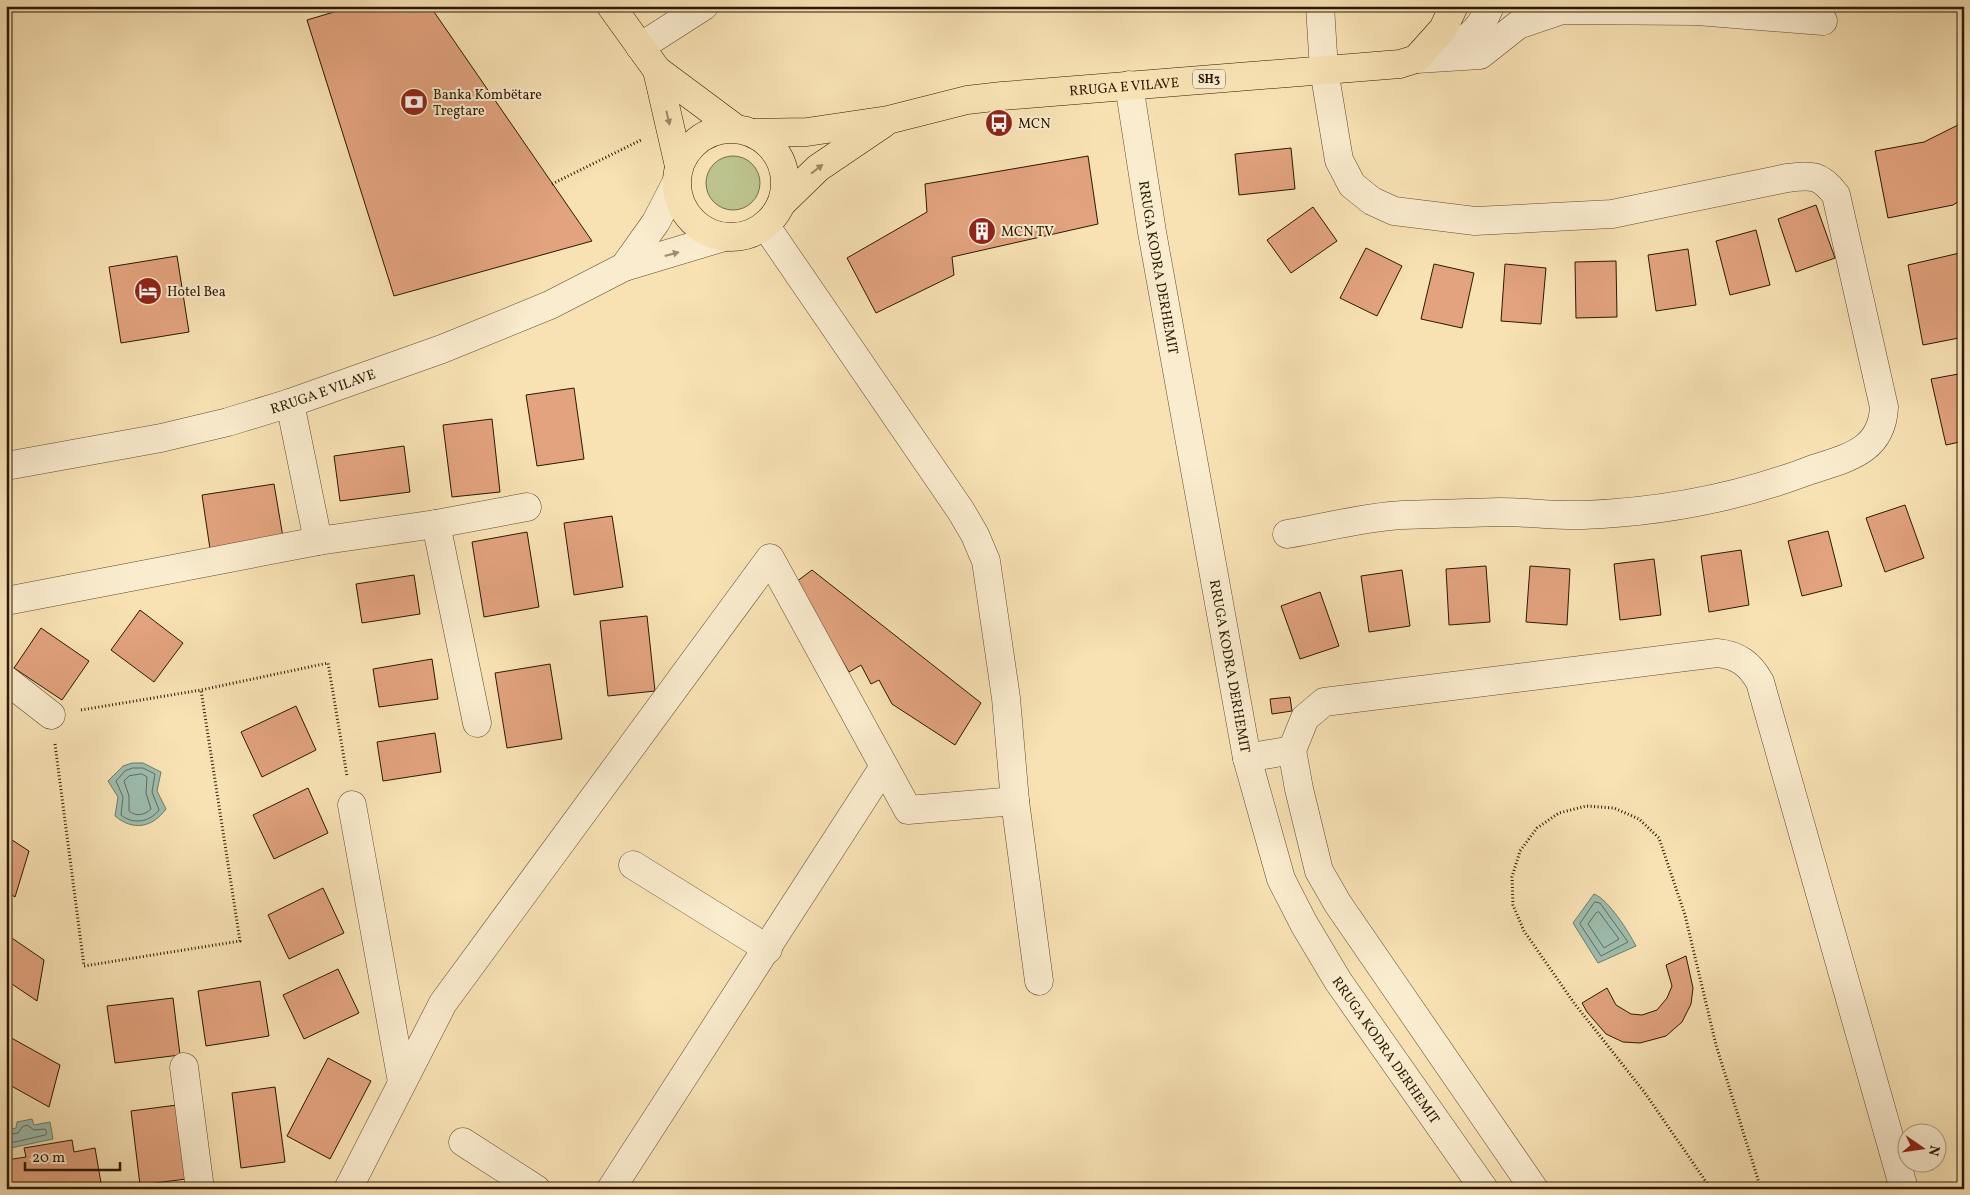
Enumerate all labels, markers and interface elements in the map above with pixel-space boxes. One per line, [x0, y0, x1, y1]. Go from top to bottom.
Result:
road number: SH3 [1193, 70, 1225, 88]
street label: RRUGA E VILAVE [1068, 74, 1180, 102]
place label: Banka Kombëtare Tregtare [433, 86, 542, 121]
bank icon: Banka Kombëtare Tregtare [399, 87, 429, 117]
bus stop icon: MCN [984, 108, 1014, 138]
one-way arrow [664, 110, 672, 125]
place label: MCN [1018, 115, 1051, 134]
one-way arrow [810, 164, 823, 175]
street label: RRUGA KODRA DERHEMIT [1133, 180, 1182, 356]
building icon: MCN TV [967, 216, 997, 246]
place label: MCN TV [1001, 223, 1054, 242]
one-way arrow [664, 250, 679, 258]
hotel icon: Hotel Bea [133, 276, 163, 306]
place label: Hotel Bea [167, 283, 226, 302]
street label: RRUGA E VILAVE [268, 365, 378, 419]
street label: RRUGA KODRA DERHEMIT [1204, 578, 1254, 755]
street label: RRUGA KODRA DERHEMIT [1327, 973, 1443, 1128]
north arrow [1898, 1122, 1948, 1172]
scale bar [25, 1140, 120, 1172]
text: N [1923, 1143, 1944, 1158]
text: 20 m [32, 1148, 65, 1169]

